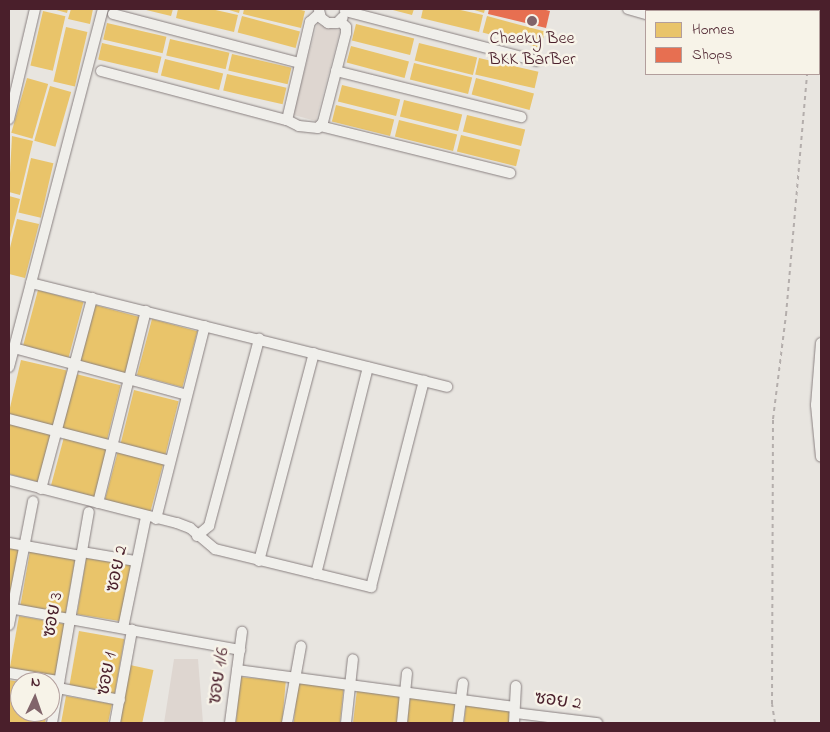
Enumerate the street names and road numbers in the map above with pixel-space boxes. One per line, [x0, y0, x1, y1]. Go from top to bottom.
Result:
street label: ซอย 2 [103, 544, 133, 594]
street label: ซอย 3 [39, 591, 69, 639]
street label: ซอย 1/6 [205, 646, 235, 706]
street label: ซอย 1 [94, 651, 122, 697]
street label: ซอย 2 [533, 688, 583, 716]

